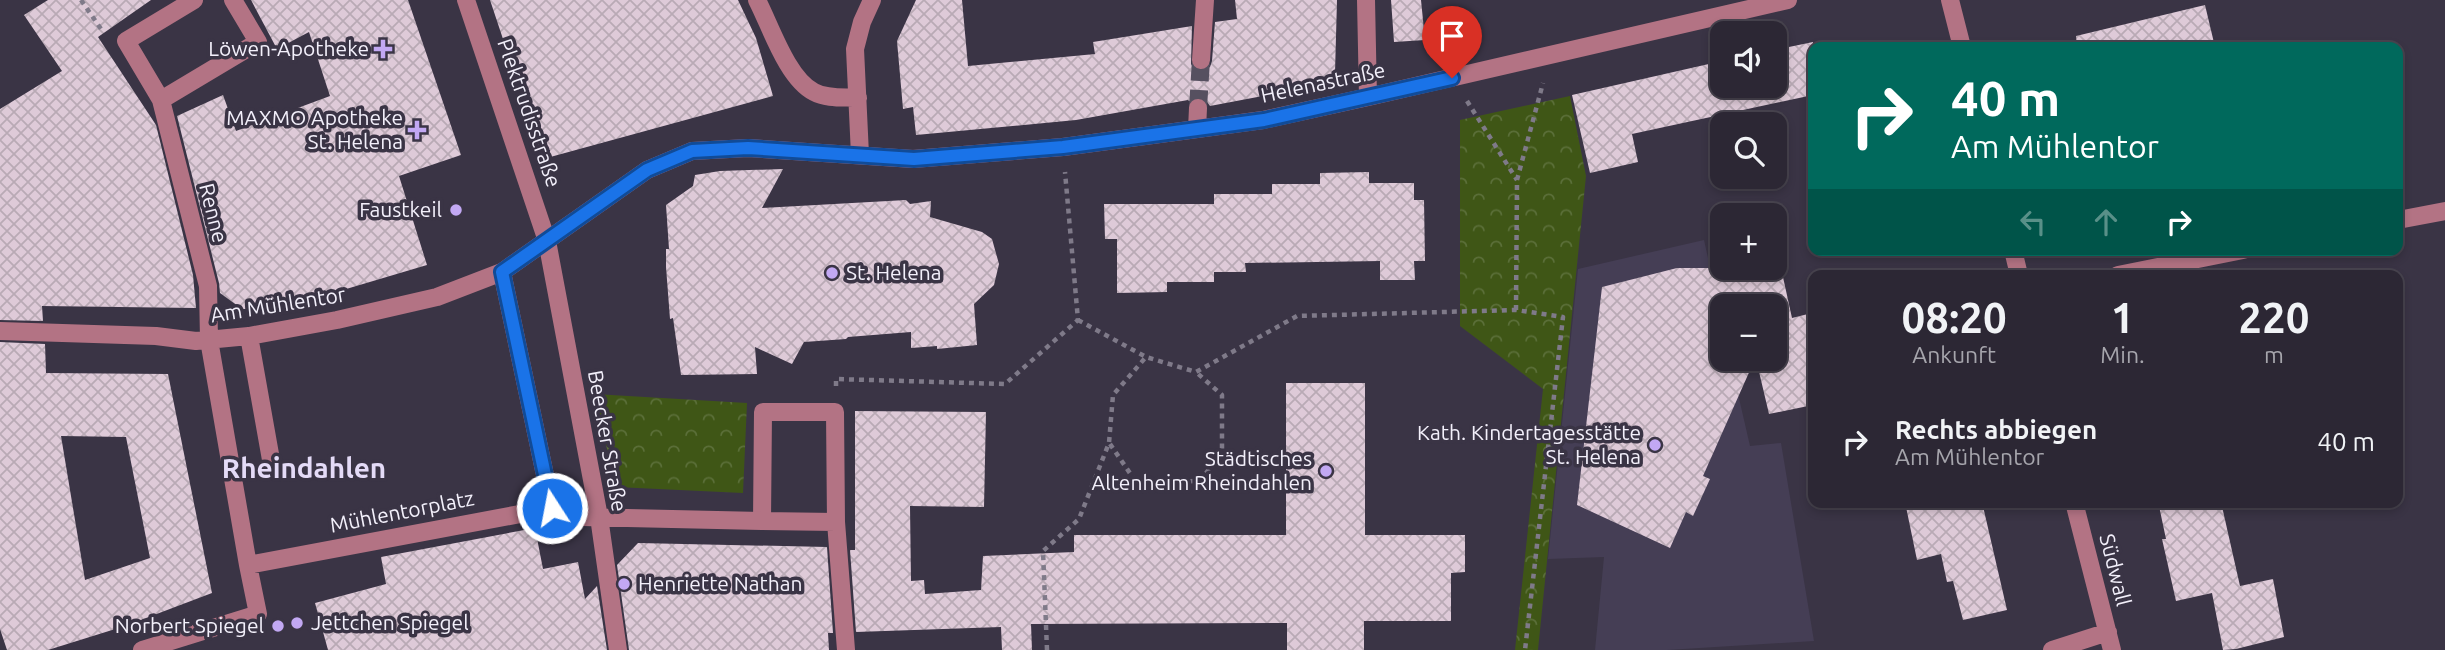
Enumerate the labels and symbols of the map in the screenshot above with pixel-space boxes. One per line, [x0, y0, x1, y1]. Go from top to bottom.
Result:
pin [1422, 6, 1482, 78]
street label: Plektrudisstraße [493, 35, 567, 190]
place label: Löwen-Apotheke [208, 36, 369, 60]
marker: Löwen-Apotheke [375, 41, 391, 57]
street label: Helenastraße [1258, 57, 1387, 107]
place label: MAXMO Apotheke St. Helena [226, 105, 403, 153]
marker: MAXMO Apotheke St. Helena [409, 122, 425, 138]
street label: Renne [195, 181, 233, 245]
place label: Faustkeil [359, 197, 442, 221]
marker: Faustkeil [448, 202, 464, 218]
place label: St. Helena [846, 260, 942, 284]
marker: St. Helena [824, 265, 840, 281]
street label: Am Mühlentor [209, 281, 347, 327]
street label: Beecker Straße [584, 368, 632, 513]
place label: Kath. Kindertagesstätte St. Helena [1417, 420, 1641, 468]
marker: Kath. Kindertagesstätte St. Helena [1647, 437, 1663, 453]
place label: Städtisches Altenheim Rheindahlen [1092, 446, 1312, 494]
district label: Rheindahlen [222, 452, 386, 483]
marker: Städtisches Altenheim Rheindahlen [1318, 463, 1334, 479]
position arrow [515, 471, 589, 545]
street label: Mühlentorplatz [328, 485, 476, 537]
street label: Südwall [2095, 531, 2136, 608]
place label: Henriette Nathan [638, 571, 803, 595]
marker: Henriette Nathan [616, 576, 632, 592]
place label: Jettchen Spiegel [311, 610, 469, 634]
place label: Norbert Spiegel [115, 613, 264, 637]
marker: Jettchen Spiegel [289, 615, 305, 631]
marker: Norbert Spiegel [270, 618, 286, 634]

